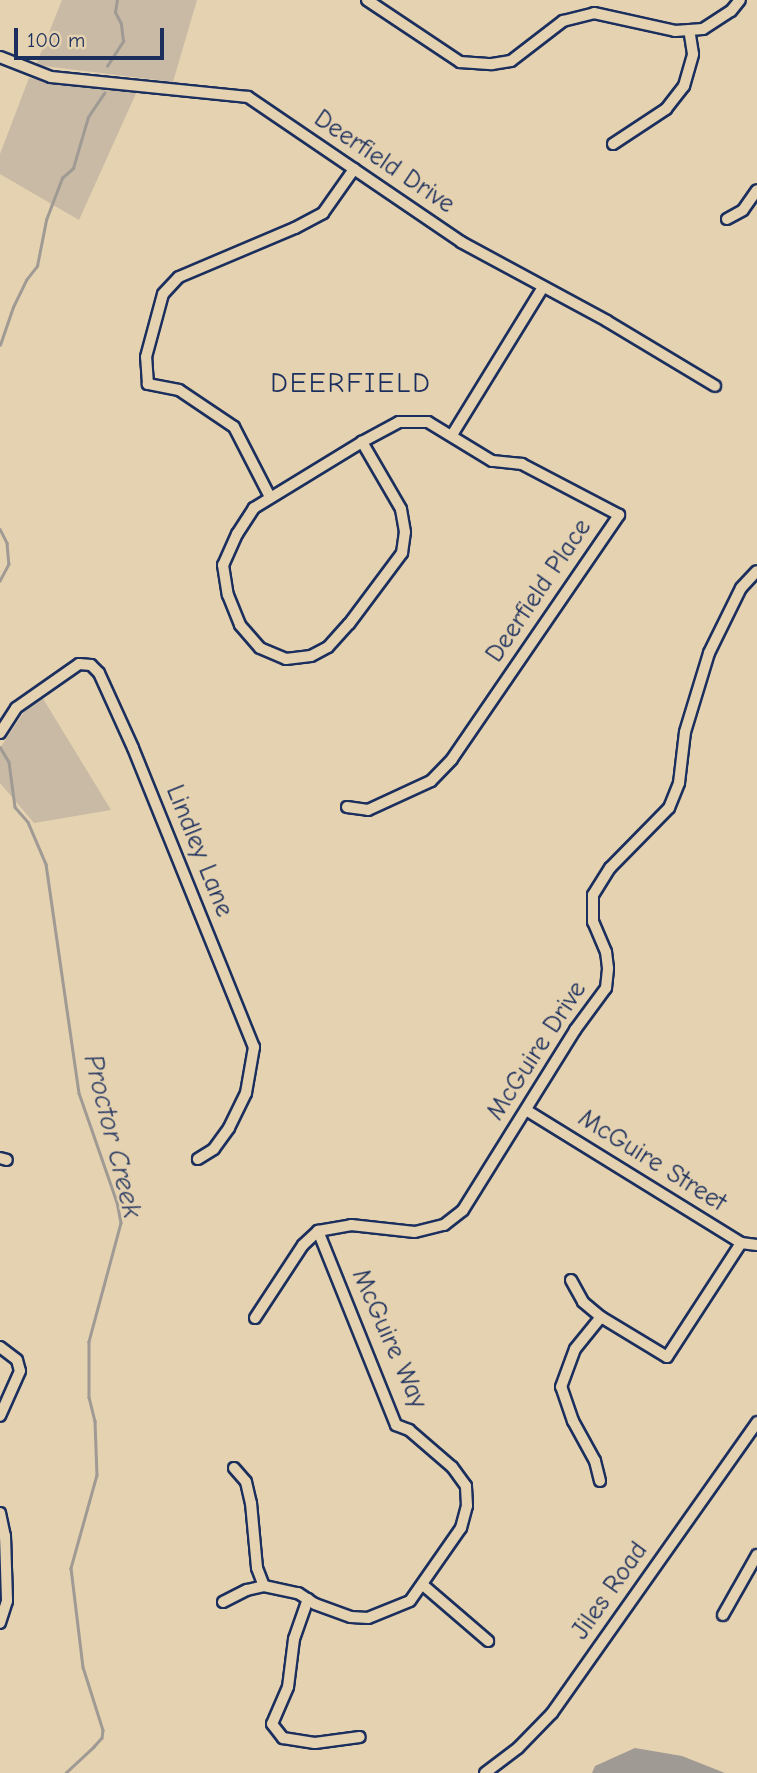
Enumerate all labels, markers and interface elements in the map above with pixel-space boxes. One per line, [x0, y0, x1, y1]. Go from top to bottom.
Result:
scale bar [18, 14, 168, 58]
text: 100 m [27, 28, 85, 52]
street label: Deerfield Drive [308, 103, 460, 221]
district label: DEERFIELD [271, 366, 431, 400]
street label: Deerfield Place [480, 513, 598, 669]
street label: Lindley Lane [158, 781, 240, 921]
street label: McGuire Drive [480, 976, 594, 1126]
water label: Proctor Creek [76, 1051, 150, 1221]
street label: McGuire Street [572, 1103, 732, 1219]
street label: McGuire Way [344, 1264, 434, 1414]
street label: Jiles Road [565, 1536, 655, 1646]

